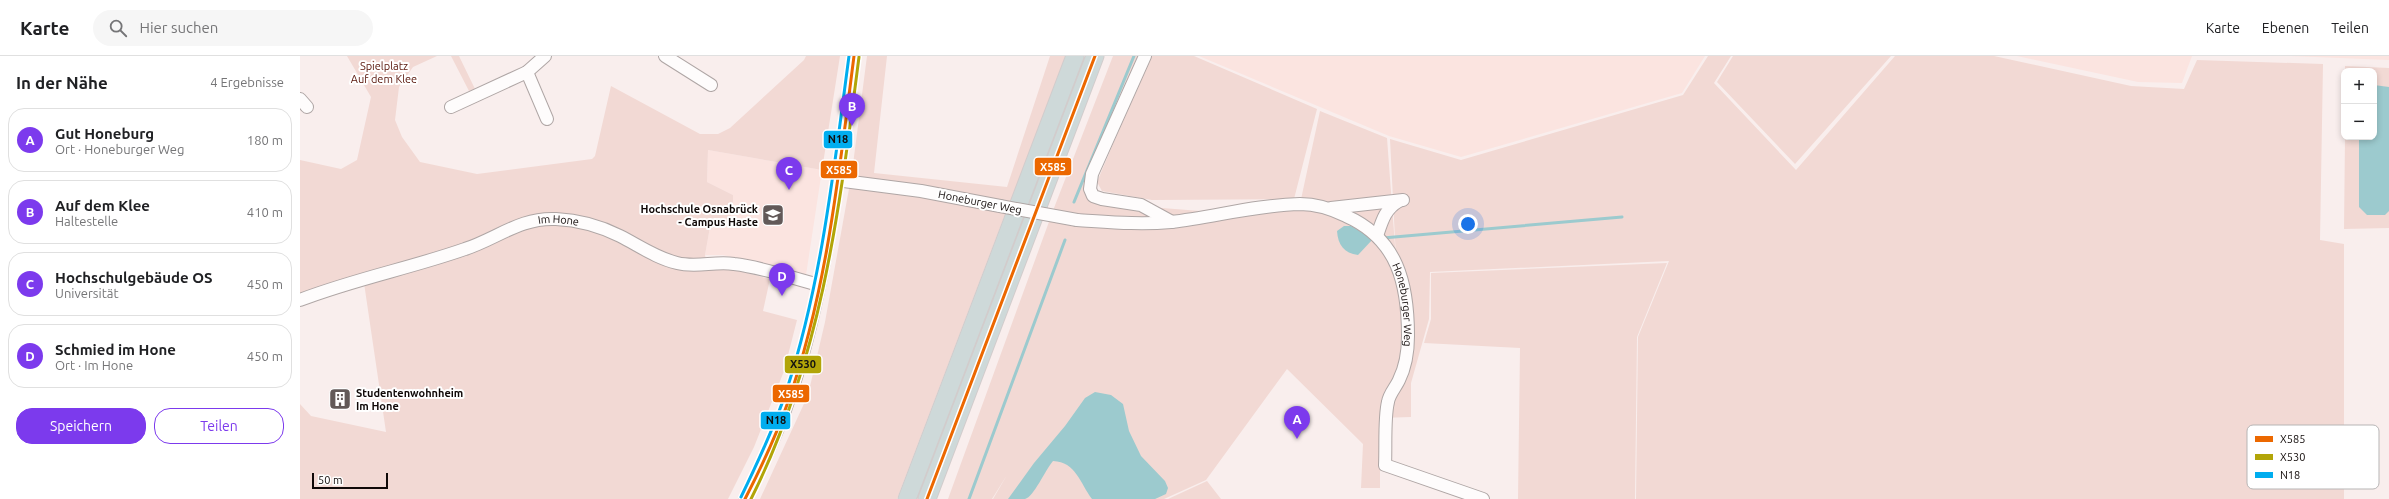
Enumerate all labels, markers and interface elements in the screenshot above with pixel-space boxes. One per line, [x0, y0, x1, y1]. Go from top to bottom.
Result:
search box [93, 10, 373, 46]
text: Karte [20, 17, 69, 39]
icon: search [107, 17, 129, 39]
text: Hier suchen [139, 19, 218, 36]
text: Karte [2206, 20, 2240, 36]
text: Ebenen [2262, 20, 2309, 36]
text: Teilen [2331, 20, 2369, 36]
park label: Spielplatz Auf dem Klee [351, 60, 417, 85]
map controls [2341, 68, 2377, 140]
button: + [2341, 68, 2377, 104]
text: In der Nähe [16, 73, 108, 92]
text: 4 Ergebnisse [210, 75, 284, 89]
pin: B [839, 93, 865, 126]
button: − [2341, 104, 2377, 140]
text: Gut Honeburg [55, 125, 154, 142]
line badge: N18 [823, 130, 853, 149]
text: A [25, 133, 35, 147]
text: 180 m [247, 133, 283, 147]
text: N18 [828, 133, 848, 145]
text: Ort · Honeburger Weg [55, 142, 185, 156]
pin: C [776, 157, 802, 190]
line badge: X585 [1034, 157, 1072, 176]
line badge: X585 [820, 160, 858, 179]
text: X585 [1040, 161, 1066, 173]
text: X585 [826, 164, 852, 176]
street label: Honeburger Weg [937, 188, 1023, 216]
text: Auf dem Klee [55, 197, 150, 214]
school or university icon: Hochschule Osnabrück - Campus Haste [760, 202, 786, 228]
place label: Hochschule Osnabrück - Campus Haste [640, 203, 759, 228]
text: B [26, 205, 34, 219]
text: 410 m [247, 205, 283, 219]
street label: Im Hone [537, 213, 580, 228]
text: Haltestelle [55, 214, 118, 228]
your location [1458, 214, 1478, 234]
street label: Honeburger Weg [1390, 261, 1414, 347]
pin: D [769, 263, 795, 296]
text: Hochschulgebäude OS [55, 269, 212, 286]
text: C [26, 277, 34, 291]
text: 450 m [247, 277, 283, 291]
text: Universität [55, 286, 119, 300]
text: Schmied im Hone [55, 341, 176, 358]
text: D [25, 349, 35, 363]
text: 450 m [247, 349, 283, 363]
line badge: X530 [784, 355, 822, 374]
text: Ort · Im Hone [55, 358, 133, 372]
text: X530 [790, 358, 816, 370]
line badge: X585 [772, 384, 810, 403]
building icon: Studentenwohnheim Im Hone [327, 386, 353, 412]
place label: Studentenwohnheim Im Hone [356, 387, 463, 412]
text: X585 [778, 388, 804, 400]
pin: A [1284, 406, 1310, 439]
button: Speichern [16, 408, 146, 444]
button: Teilen [154, 408, 284, 444]
line badge: N18 [760, 411, 791, 430]
text: N18 [766, 414, 786, 426]
legend [2247, 425, 2379, 489]
text: X585 [2280, 433, 2305, 445]
text: X530 [2280, 451, 2305, 463]
text: N18 [2280, 469, 2300, 481]
scale bar [312, 471, 388, 490]
text: 50 m [318, 474, 342, 486]

